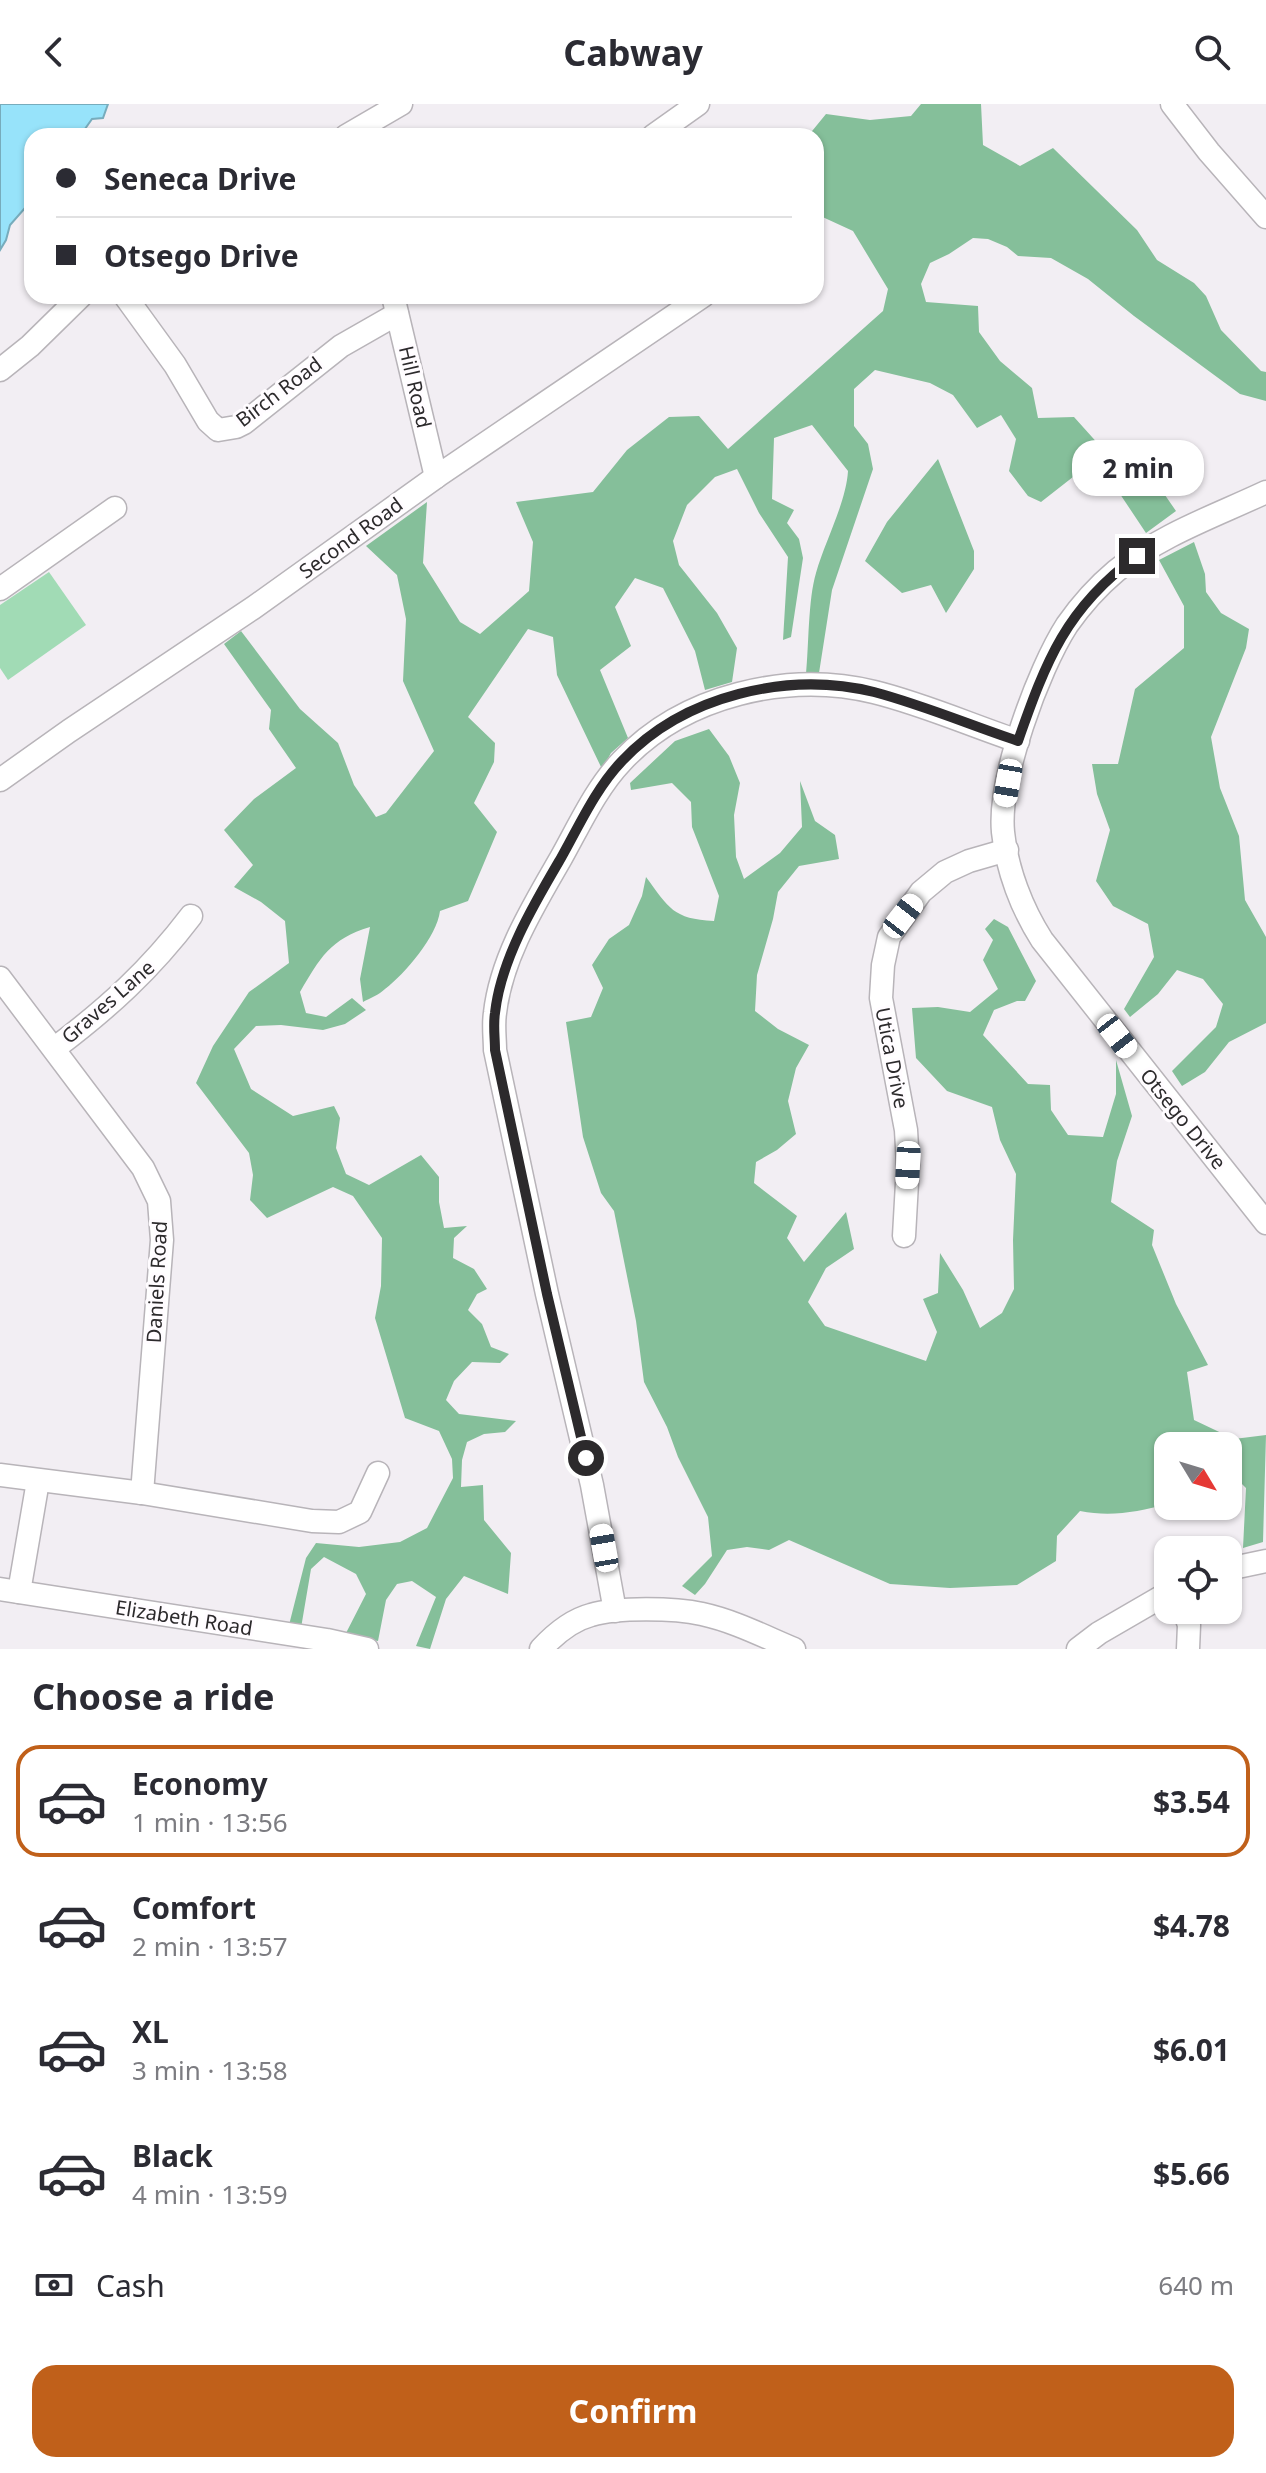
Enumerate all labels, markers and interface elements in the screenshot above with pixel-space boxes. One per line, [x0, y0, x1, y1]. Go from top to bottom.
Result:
text: Cabway [563, 28, 703, 77]
icon: back [32, 30, 76, 74]
icon: search [1190, 30, 1234, 74]
text: Seneca Drive [104, 158, 296, 199]
text: Otsego Drive [104, 235, 299, 276]
street label: Hill Road [393, 343, 438, 431]
street label: Birch Road [230, 350, 327, 433]
callout: 2 min [1071, 440, 1203, 496]
text: 2 min [1102, 450, 1174, 486]
street label: Second Road [293, 491, 408, 584]
route end [1119, 538, 1155, 574]
car [992, 757, 1024, 809]
car [879, 890, 927, 942]
street label: Graves Lane [55, 954, 160, 1050]
street label: Utica Drive [869, 1005, 916, 1111]
car [1093, 1010, 1141, 1062]
street label: Otsego Drive [1134, 1062, 1233, 1175]
car [895, 1140, 921, 1190]
street label: Daniels Road [140, 1220, 173, 1344]
north arrow [1154, 1432, 1242, 1520]
map controls [1154, 1432, 1242, 1624]
route start [568, 1440, 604, 1476]
car [588, 1522, 620, 1574]
button: locate [1154, 1536, 1242, 1624]
street label: Elizabeth Road [114, 1593, 255, 1642]
text: Choose a ride [32, 1672, 274, 1721]
text: Economy [132, 1763, 268, 1804]
icon: car [36, 1765, 108, 1837]
text: $3.54 [1153, 1781, 1230, 1822]
text: 1 min · 13:56 [132, 1804, 288, 1840]
text: Comfort [132, 1887, 256, 1928]
icon: car [36, 1889, 108, 1961]
text: $4.78 [1153, 1905, 1230, 1946]
text: 2 min · 13:57 [132, 1928, 288, 1964]
text: XL [132, 2011, 169, 2052]
icon: car [36, 2013, 108, 2085]
text: $6.01 [1153, 2029, 1230, 2070]
text: 3 min · 13:58 [132, 2052, 288, 2088]
text: Black [132, 2135, 213, 2176]
icon: car [36, 2137, 108, 2209]
text: $5.66 [1153, 2153, 1230, 2194]
text: 4 min · 13:59 [132, 2176, 288, 2212]
icon: cash [32, 2263, 76, 2307]
text: Cash [96, 2265, 165, 2306]
text: 640 m [1158, 2267, 1234, 2303]
button: Confirm [32, 2365, 1234, 2457]

